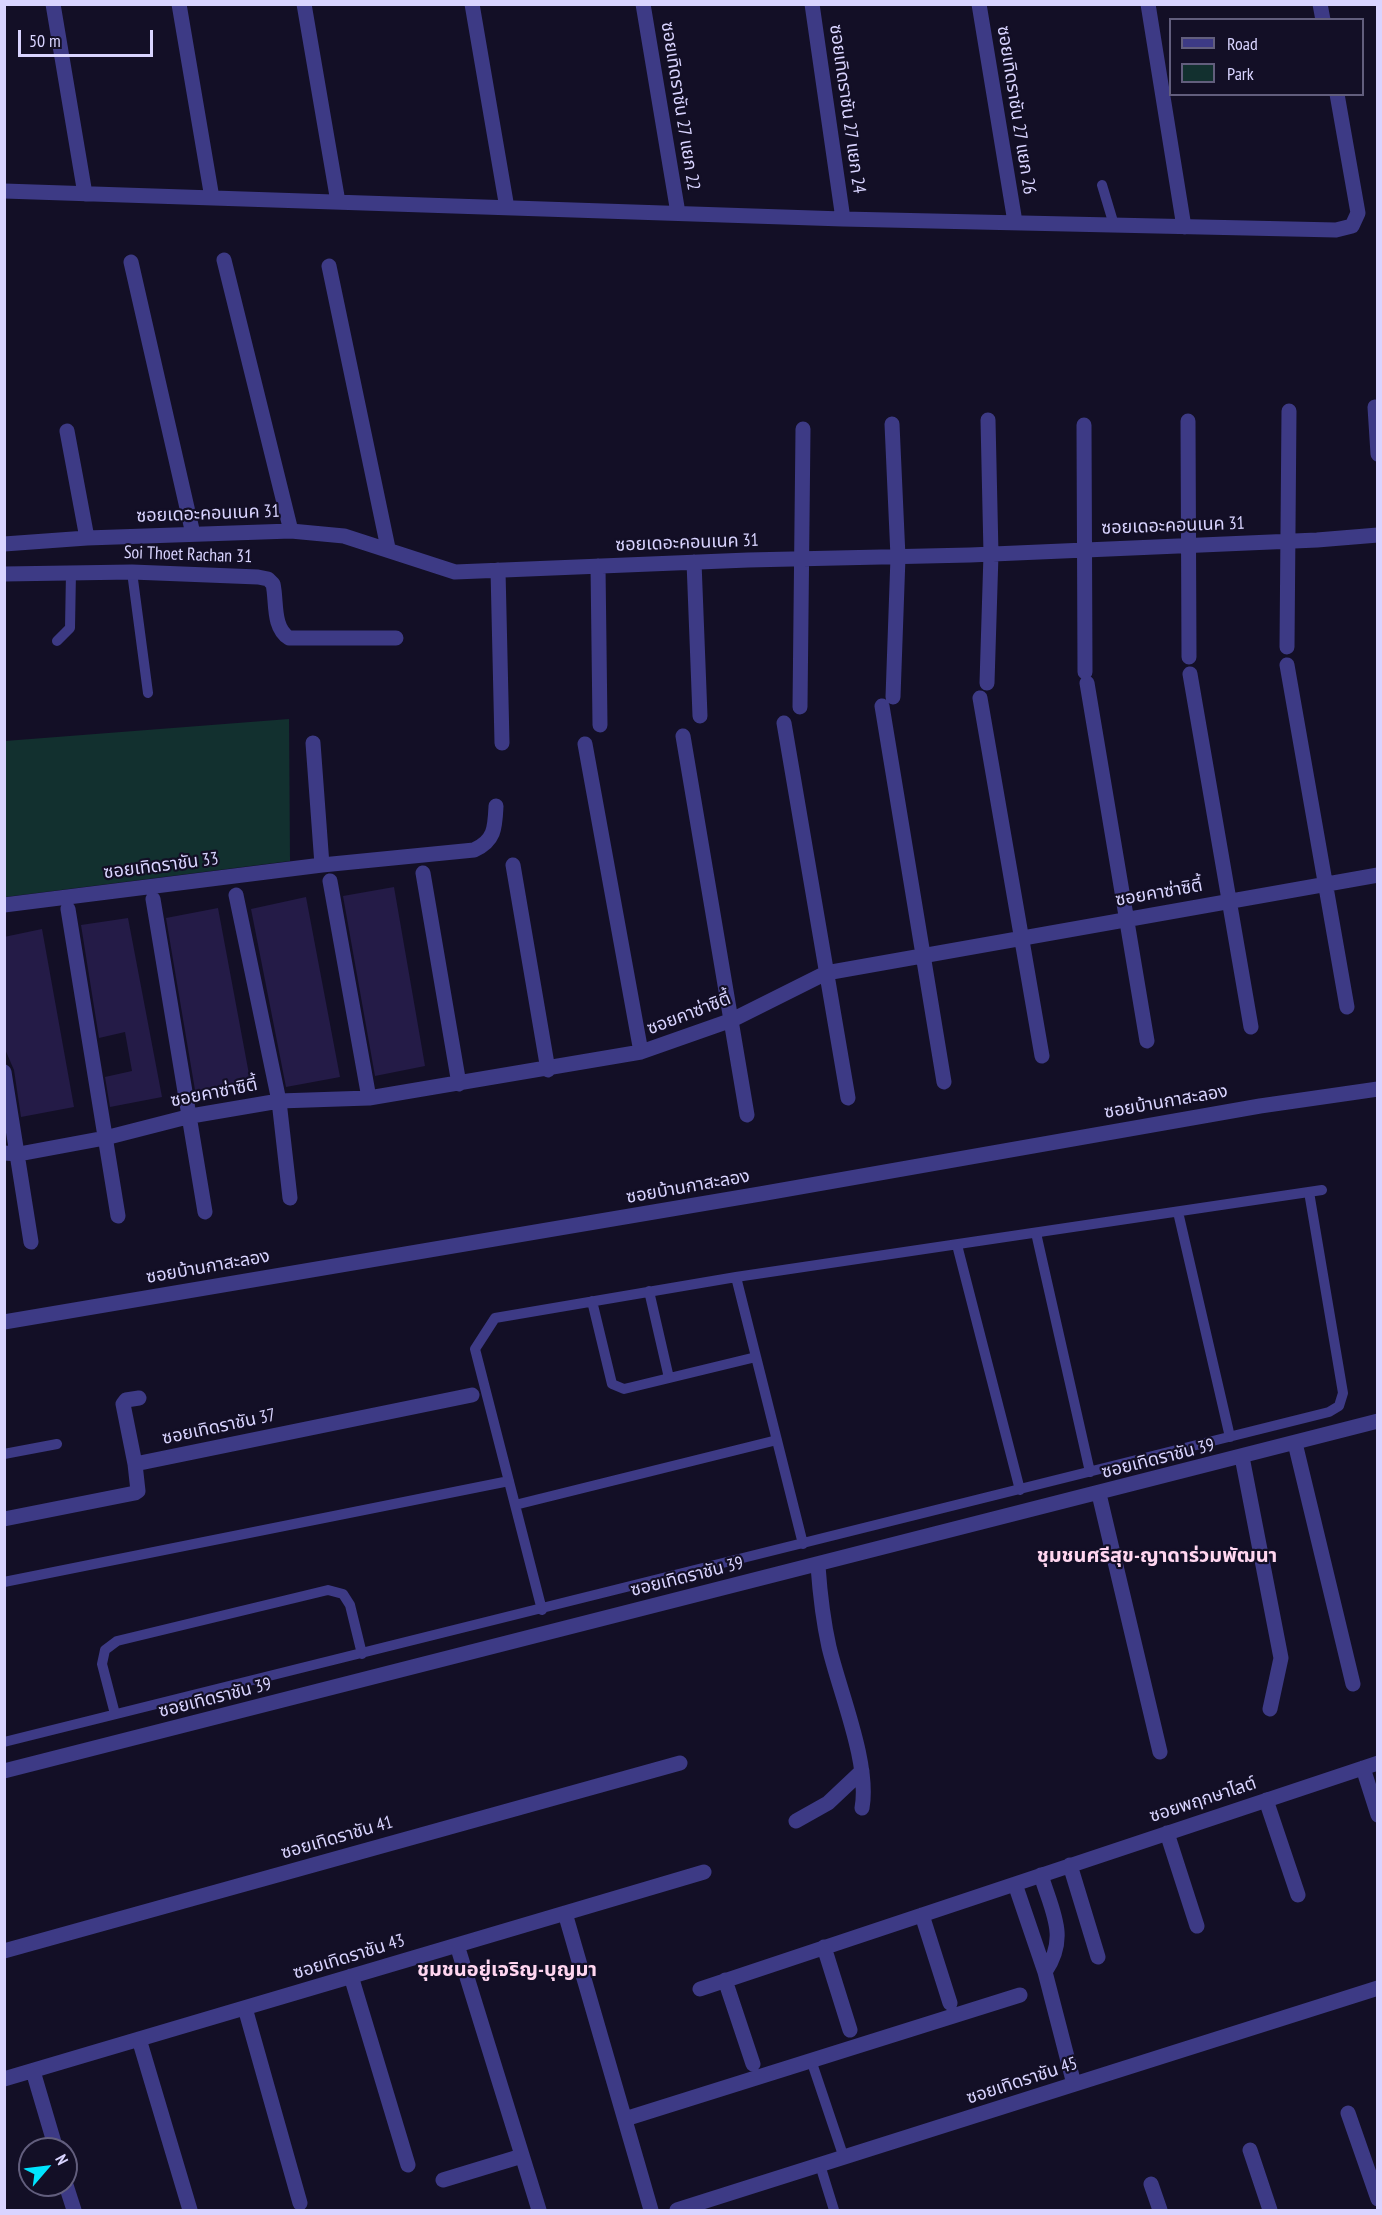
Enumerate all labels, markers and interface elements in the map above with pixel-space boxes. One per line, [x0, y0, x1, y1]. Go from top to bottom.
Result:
scale bar [21, 18, 156, 56]
legend [1169, 18, 1364, 96]
street label: ซอยเทิดราชัน 27 แยก 22 [656, 20, 704, 192]
street label: ซอยเทิดราชัน 27 แยก 24 [824, 23, 870, 195]
street label: ซอยเทิดราชัน 27 แยก 26 [992, 24, 1040, 196]
text: 50 m [29, 29, 61, 52]
text: Road [1227, 32, 1258, 55]
text: Park [1227, 62, 1254, 85]
street label: ซอยเดอะคอนเนค 31 [136, 501, 280, 527]
street label: ซอยเดอะคอนเนค 31 [1101, 513, 1245, 539]
street label: ซอยเดอะคอนเนค 31 [615, 530, 759, 556]
street label: Soi Thoet Rachan 31 [123, 542, 253, 568]
street label: ซอยเทิดราชัน 33 [102, 848, 220, 884]
street label: ซอยคาซ่าซิตี้ [1114, 875, 1204, 911]
street label: ซอยคาซ่าซิตี้ [644, 988, 734, 1040]
street label: ซอยคาซ่าซิตี้ [169, 1074, 259, 1112]
street label: ซอยบ้านกาสะลอง [1103, 1081, 1229, 1123]
street label: ซอยบ้านกาสะลอง [625, 1166, 751, 1208]
street label: ซอยบ้านกาสะลอง [145, 1246, 271, 1288]
street label: ซอยเทิดราชัน 37 [160, 1404, 278, 1450]
street label: ซอยเทิดราชัน 39 [1099, 1435, 1217, 1483]
district label: ชุมชนศรีสุข-ญาดาร่วมพัฒนา [1037, 1544, 1277, 1568]
street label: ซอยเทิดราชัน 39 [628, 1553, 746, 1601]
street label: ซอยเทิดราชัน 39 [156, 1674, 274, 1722]
street label: ซอยพฤกษาไลต์ [1147, 1773, 1259, 1827]
street label: ซอยเทิดราชัน 41 [279, 1812, 395, 1864]
street label: ซอยเทิดราชัน 43 [291, 1930, 407, 1984]
district label: ชุมชนอยู่เจริญ-บุญมา [417, 1958, 597, 1982]
street label: ซอยเทิดราชัน 45 [964, 2053, 1080, 2109]
north arrow [18, 2137, 78, 2197]
text: N [51, 2151, 73, 2168]

